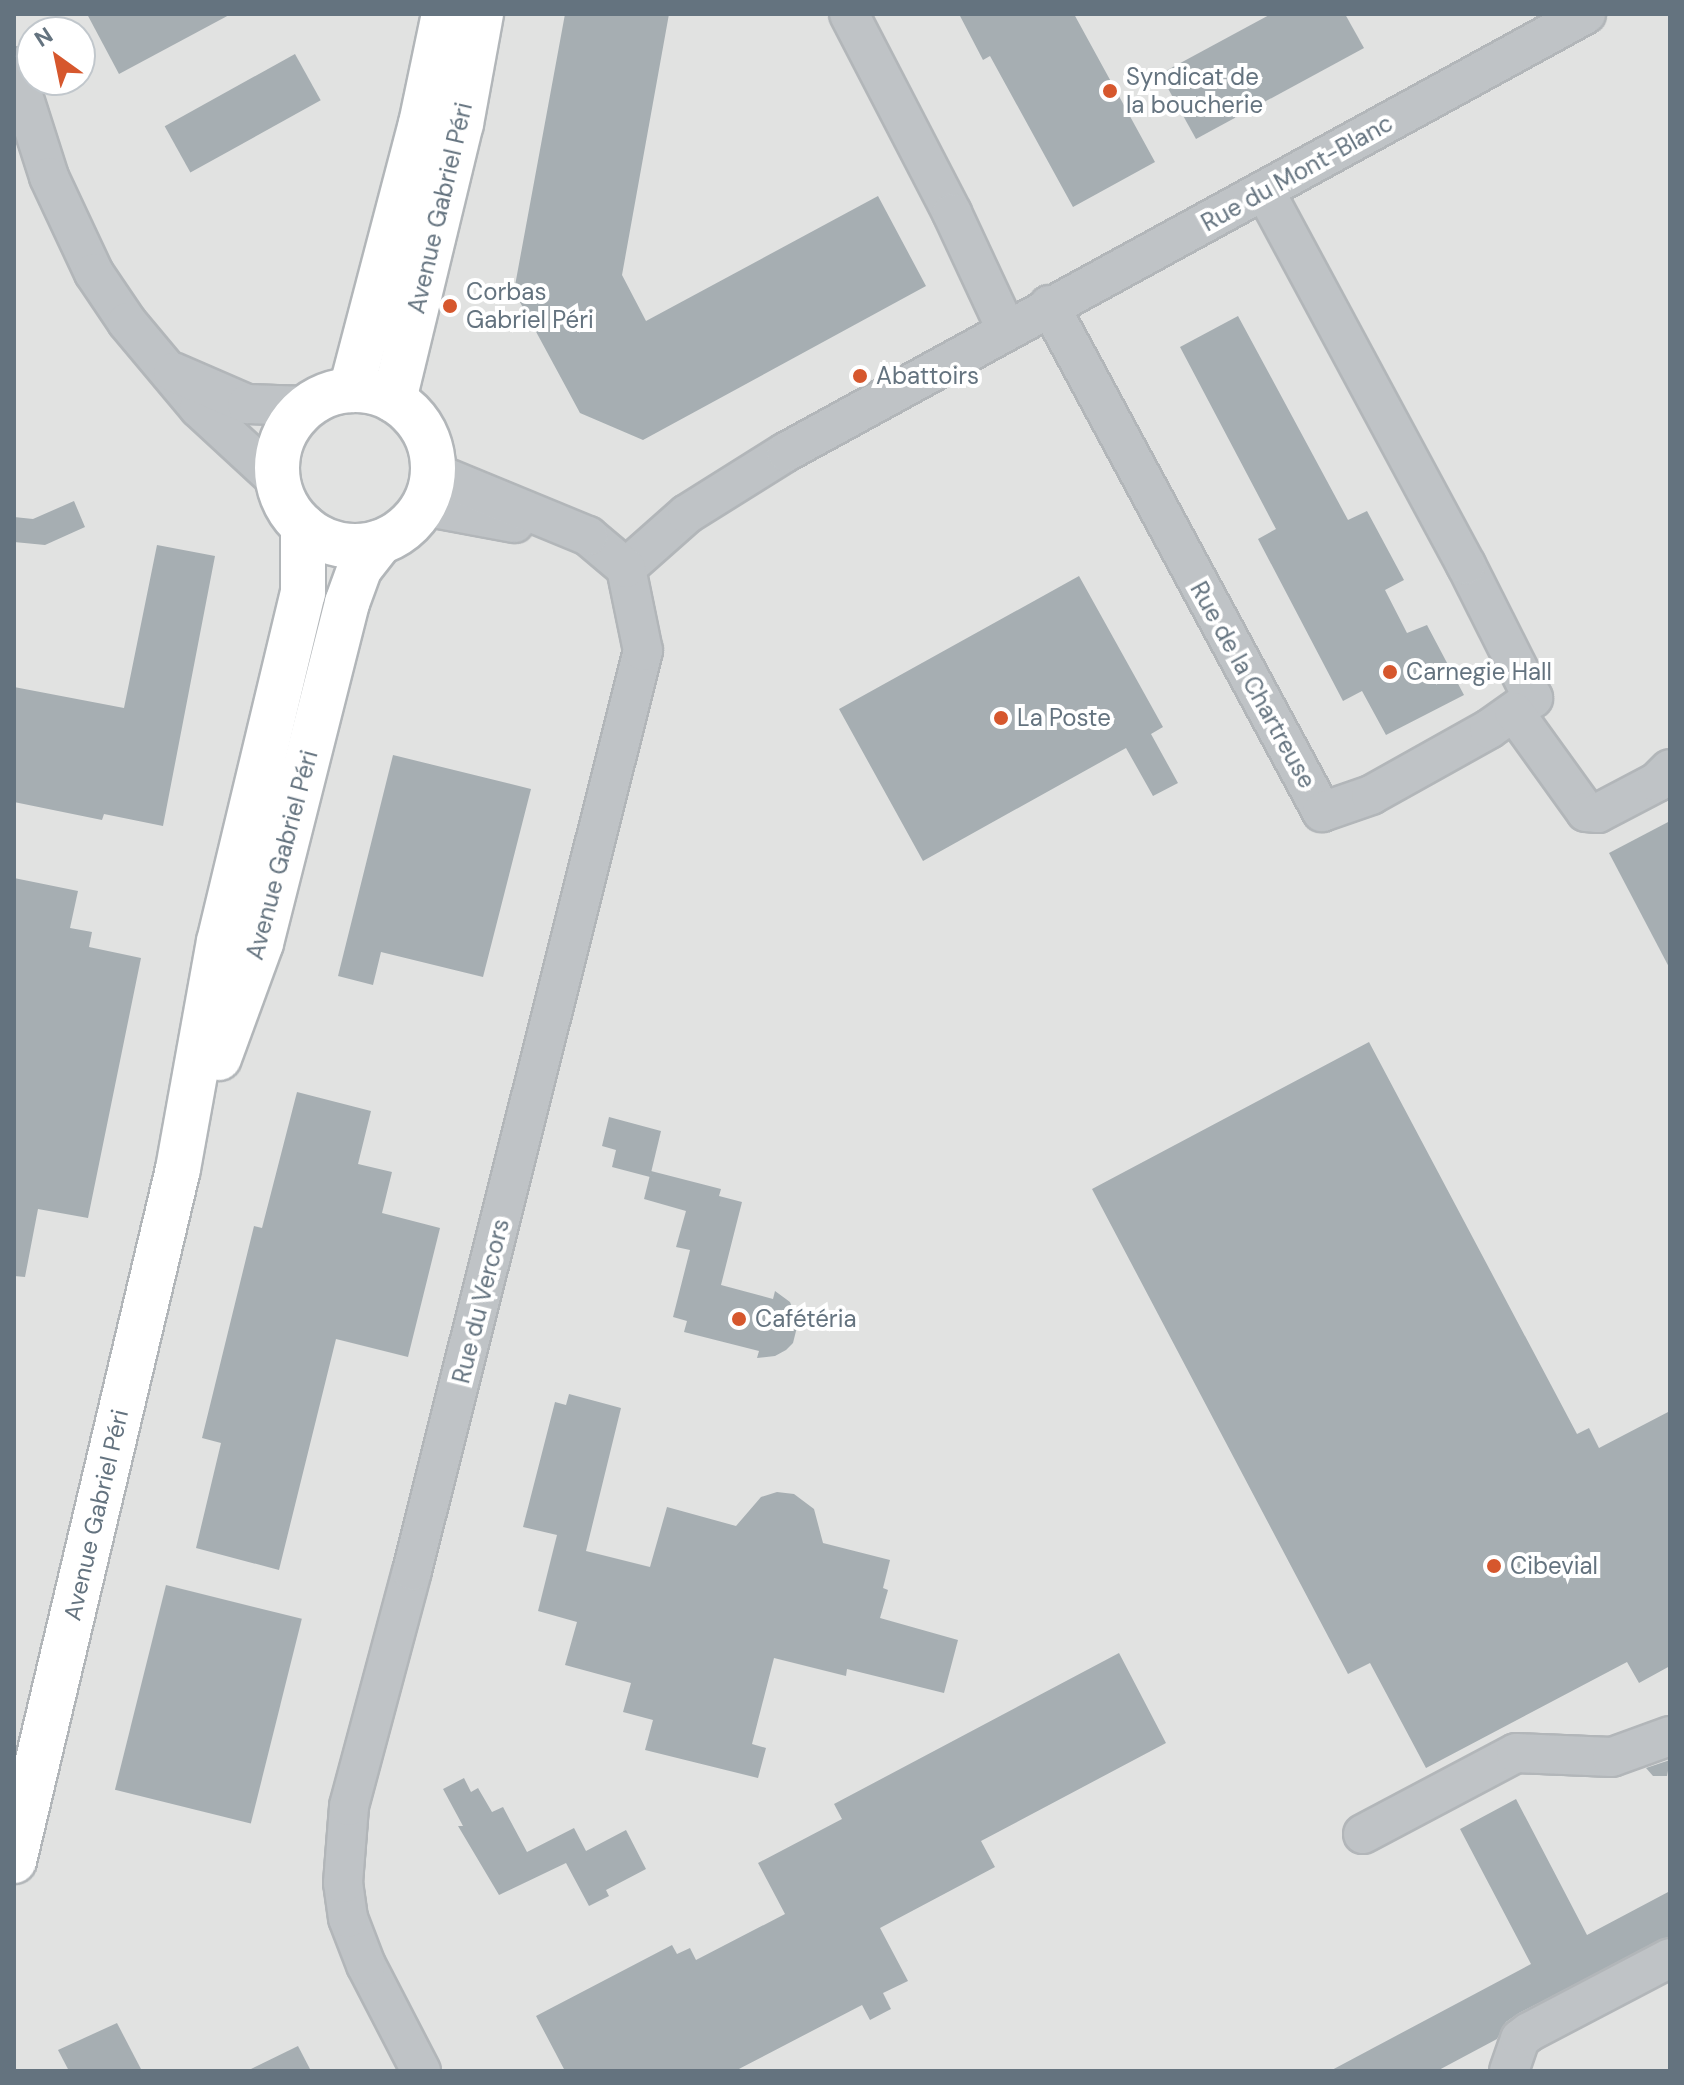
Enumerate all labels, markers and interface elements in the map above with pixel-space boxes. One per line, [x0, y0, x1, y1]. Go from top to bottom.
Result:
north arrow [16, 16, 96, 96]
text: N [29, 21, 58, 54]
place label: Syndicat de la boucherie [1126, 63, 1263, 119]
marker: Syndicat de la boucherie [1101, 82, 1119, 100]
street label: Avenue Gabriel Péri [402, 100, 478, 316]
street label: Rue du Mont-Blanc [1196, 108, 1398, 238]
place label: Corbas Gabriel Péri [466, 278, 594, 334]
marker: Corbas Gabriel Péri [441, 297, 459, 315]
place label: Abattoirs [876, 362, 979, 390]
marker: Abattoirs [851, 367, 869, 385]
street label: Rue de la Chartreuse [1184, 577, 1322, 793]
place label: Carnegie Hall [1406, 658, 1552, 686]
marker: Carnegie Hall [1381, 663, 1399, 681]
place label: La Poste [1017, 704, 1111, 732]
marker: La Poste [992, 709, 1010, 727]
street label: Avenue Gabriel Péri [240, 747, 324, 963]
street label: Rue du Vercors [447, 1216, 515, 1386]
place label: Cafétéria [755, 1305, 857, 1333]
marker: Cafétéria [730, 1310, 748, 1328]
street label: Avenue Gabriel Péri [58, 1407, 134, 1623]
place label: Cibevial [1510, 1552, 1598, 1580]
marker: Cibevial [1485, 1557, 1503, 1575]

